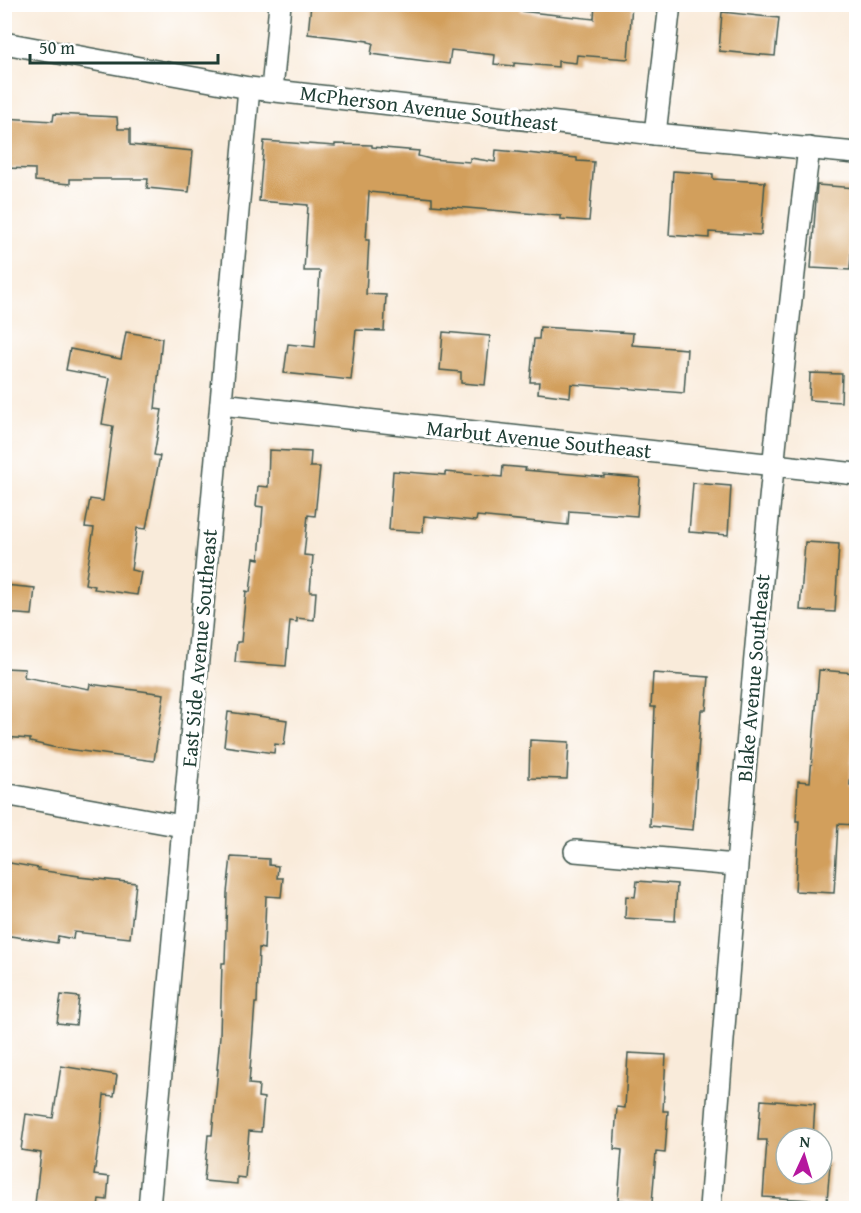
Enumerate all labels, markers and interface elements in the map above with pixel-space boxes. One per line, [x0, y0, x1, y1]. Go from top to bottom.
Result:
scale bar [30, 27, 218, 65]
text: 50 m [39, 34, 75, 61]
street label: McPherson Avenue Southeast [298, 77, 560, 139]
street label: Marbut Avenue Southeast [425, 412, 654, 466]
street label: East Side Avenue Southeast [173, 527, 225, 768]
street label: Blake Avenue Southeast [728, 572, 778, 783]
north arrow [774, 1126, 834, 1186]
text: N [799, 1129, 812, 1153]

